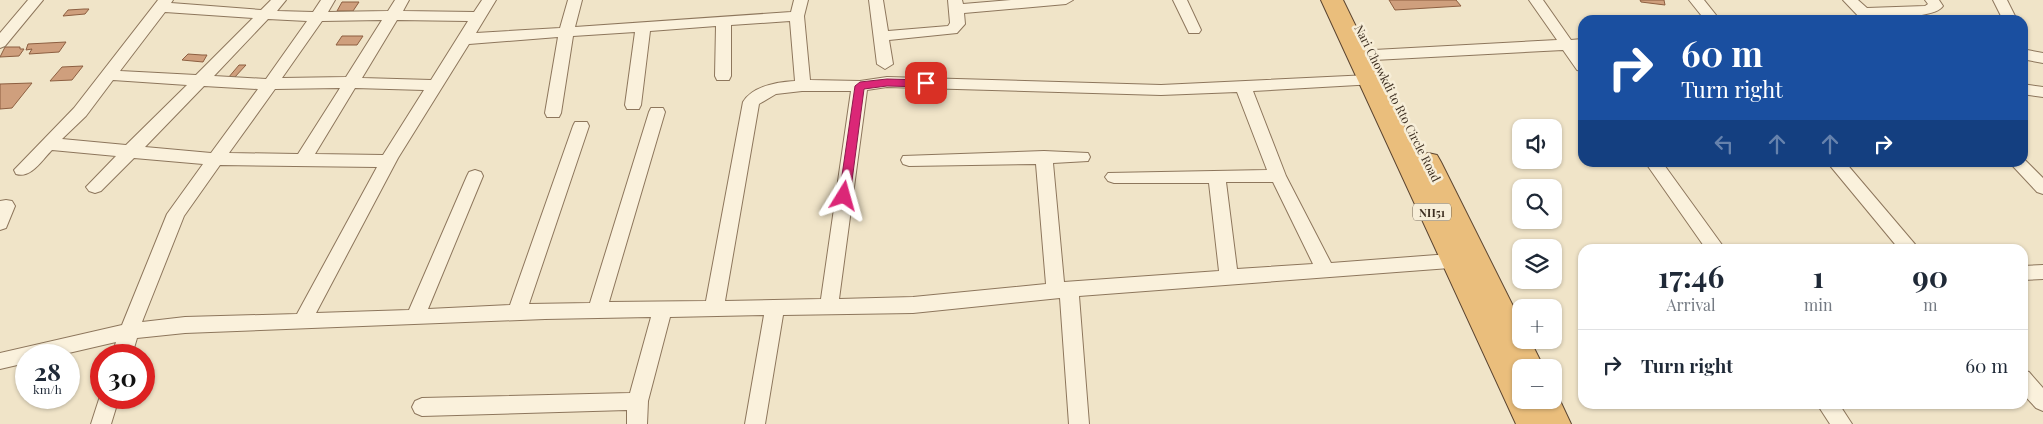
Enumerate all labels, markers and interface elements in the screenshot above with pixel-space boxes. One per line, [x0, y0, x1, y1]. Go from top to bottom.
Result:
street label: Nari Chowkdi to Rto Circle Road [1351, 22, 1445, 184]
text: 60 m [1681, 29, 1763, 76]
icon: right [1598, 35, 1663, 100]
pin [905, 62, 947, 104]
icon: arrive [912, 69, 940, 97]
text: Turn right [1681, 74, 1783, 104]
map controls [1512, 119, 1562, 409]
button: sound [1512, 119, 1562, 169]
icon: left [1710, 130, 1738, 158]
icon: ahead [1763, 130, 1791, 158]
icon: ahead [1816, 130, 1844, 158]
icon: right [1869, 130, 1897, 158]
position arrow [817, 169, 869, 221]
button: search [1512, 179, 1562, 229]
road number: NH51 [1413, 203, 1451, 220]
button: layers [1512, 239, 1562, 289]
text: 17:46 [1658, 256, 1724, 296]
text: 1 [1813, 256, 1824, 296]
text: 90 [1912, 256, 1948, 296]
text: Arrival [1666, 294, 1716, 315]
text: min [1804, 294, 1833, 315]
text: m [1923, 294, 1937, 315]
button: + [1512, 299, 1562, 349]
speed limit sign: 30 [90, 344, 155, 409]
icon: right [1598, 351, 1626, 379]
text: Turn right [1641, 352, 1733, 378]
text: 60 m [1965, 352, 2008, 378]
text: 28 [34, 354, 61, 387]
button: − [1512, 359, 1562, 409]
text: km/h [33, 381, 62, 397]

